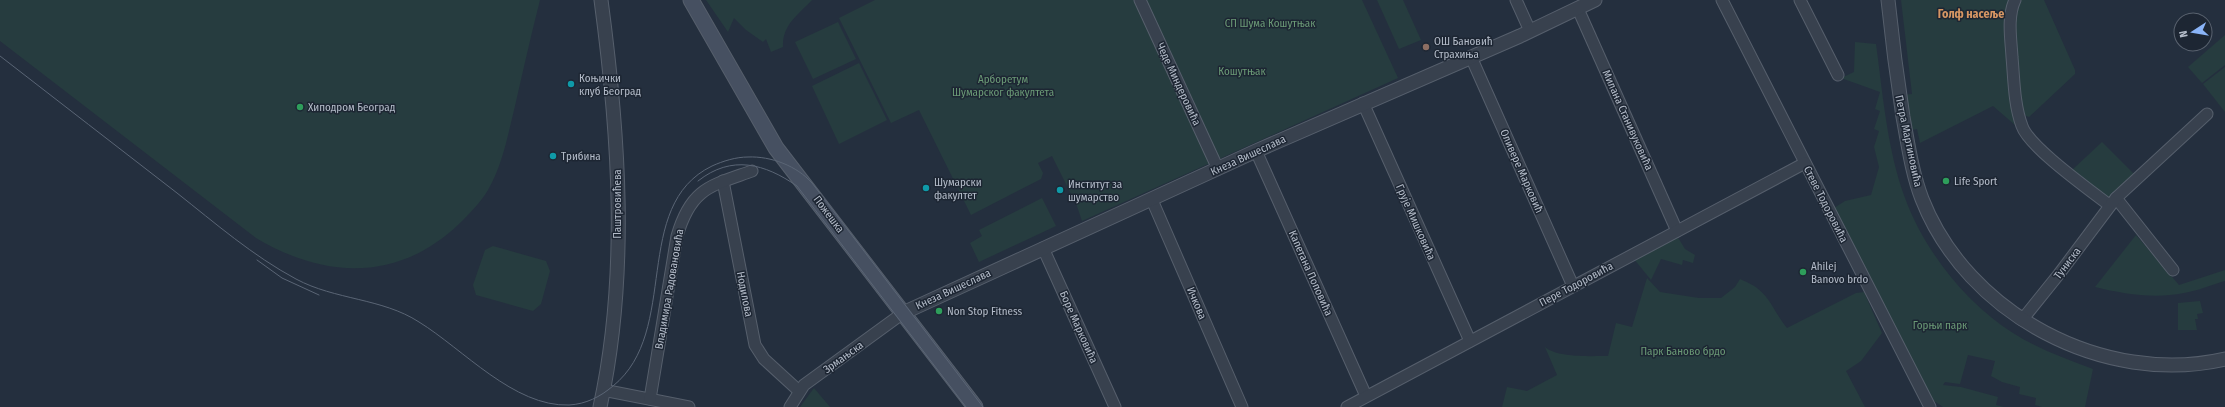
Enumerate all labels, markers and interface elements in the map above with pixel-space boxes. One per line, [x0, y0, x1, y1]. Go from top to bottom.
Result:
district label: Голф насеље [1938, 7, 2004, 21]
north arrow [2173, 12, 2213, 52]
park label: СП Шума Кошутњак [1225, 17, 1316, 30]
text: N [2177, 29, 2191, 39]
place label: ОШ Бановић Страхиња [1434, 35, 1493, 61]
street label: Чеде Миндеровића [1154, 41, 1203, 128]
marker: ОШ Бановић Страхиња [1421, 42, 1431, 52]
park label: Кошутњак [1218, 65, 1267, 78]
street label: Милана Станивуковића [1599, 68, 1656, 172]
place label: Коњички клуб Београд [579, 72, 641, 98]
park label: Арборетум Шумарског факултета [952, 73, 1054, 99]
marker: Коњички клуб Београд [566, 79, 576, 89]
street label: Петра Мартиновића [1892, 94, 1925, 188]
place label: Хиподром Београд [308, 101, 396, 114]
marker: Хиподром Београд [295, 102, 305, 112]
street label: Оливере Марковић [1497, 127, 1546, 215]
street label: Кнеза Вишеслава [1209, 132, 1288, 179]
place label: Трибина [561, 150, 601, 163]
marker: Трибина [548, 151, 558, 161]
street label: Стеве Тодоровића [1801, 164, 1850, 245]
street label: Паштровићева [611, 169, 624, 239]
place label: Life Sport [1954, 175, 1998, 188]
place label: Шумарски факултет [934, 176, 982, 202]
marker: Life Sport [1941, 176, 1951, 186]
place label: Институт за шумарство [1068, 178, 1122, 204]
street label: Грује Мишковића [1393, 182, 1438, 262]
marker: Шумарски факултет [921, 183, 931, 193]
marker: Институт за шумарство [1055, 185, 1065, 195]
street label: Пожешка [810, 193, 847, 235]
street label: Владимира Радовановића [653, 228, 686, 350]
street label: Капетана Поповића [1286, 228, 1335, 318]
street label: Туниска [2051, 245, 2084, 282]
street label: Пере Тодоровића [1537, 260, 1615, 309]
place label: Ahilej Banovo brdo [1811, 260, 1868, 286]
street label: Кнеза Вишеслава [914, 266, 993, 313]
marker: Ahilej Banovo brdo [1798, 267, 1808, 277]
street label: Нодилова [734, 270, 755, 318]
street label: Ичкова [1184, 285, 1209, 321]
street label: Боре Марковића [1057, 289, 1100, 365]
place label: Non Stop Fitness [947, 305, 1023, 318]
marker: Non Stop Fitness [934, 306, 944, 316]
park label: Горњи парк [1913, 319, 1968, 332]
street label: Зрмањска [821, 339, 866, 376]
park label: Парк Баново брдо [1640, 345, 1726, 358]

